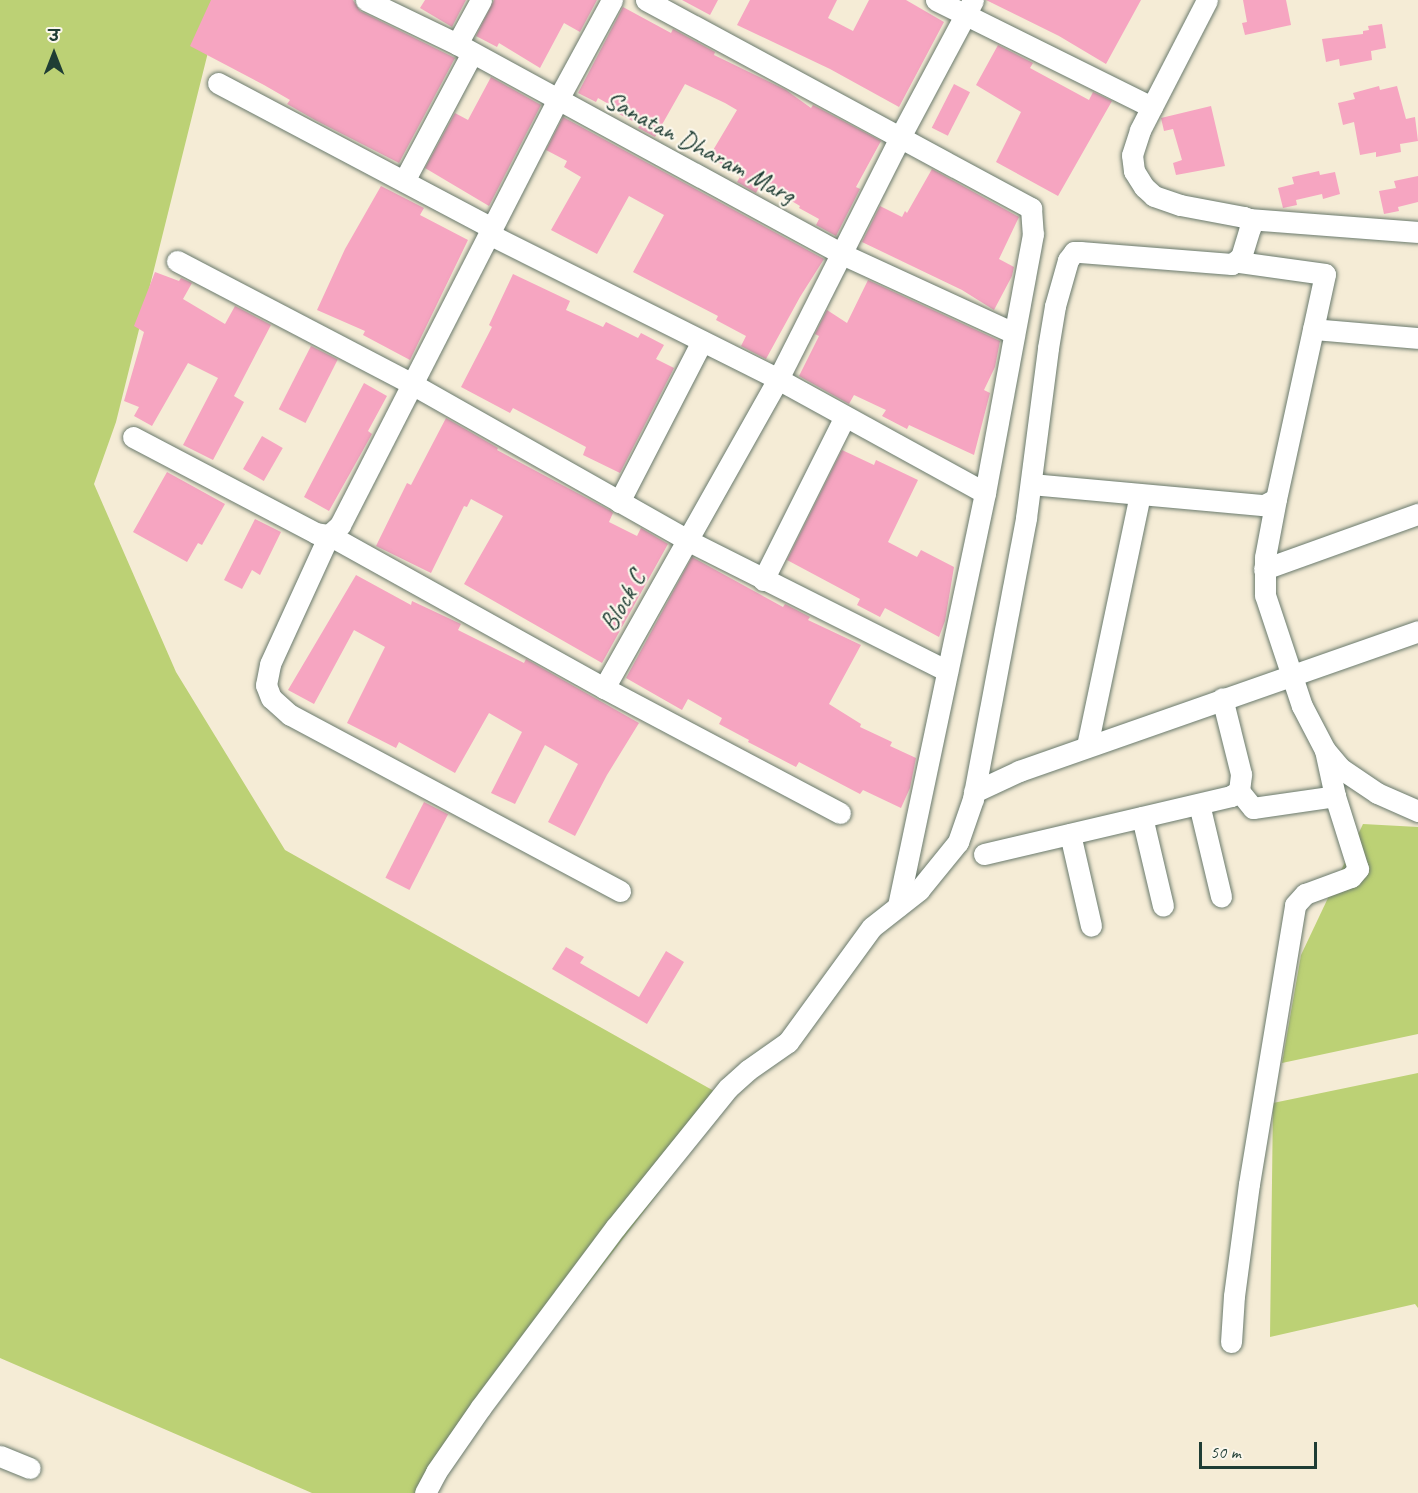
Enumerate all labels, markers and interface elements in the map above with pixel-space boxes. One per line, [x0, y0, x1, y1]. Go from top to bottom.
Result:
north arrow [24, 24, 84, 84]
text: उ [49, 26, 59, 46]
street label: Sanatan Dharam Marg [599, 84, 801, 210]
street label: Block C [593, 565, 653, 637]
scale bar [1202, 1430, 1320, 1468]
text: 50 m [1210, 1441, 1241, 1463]

